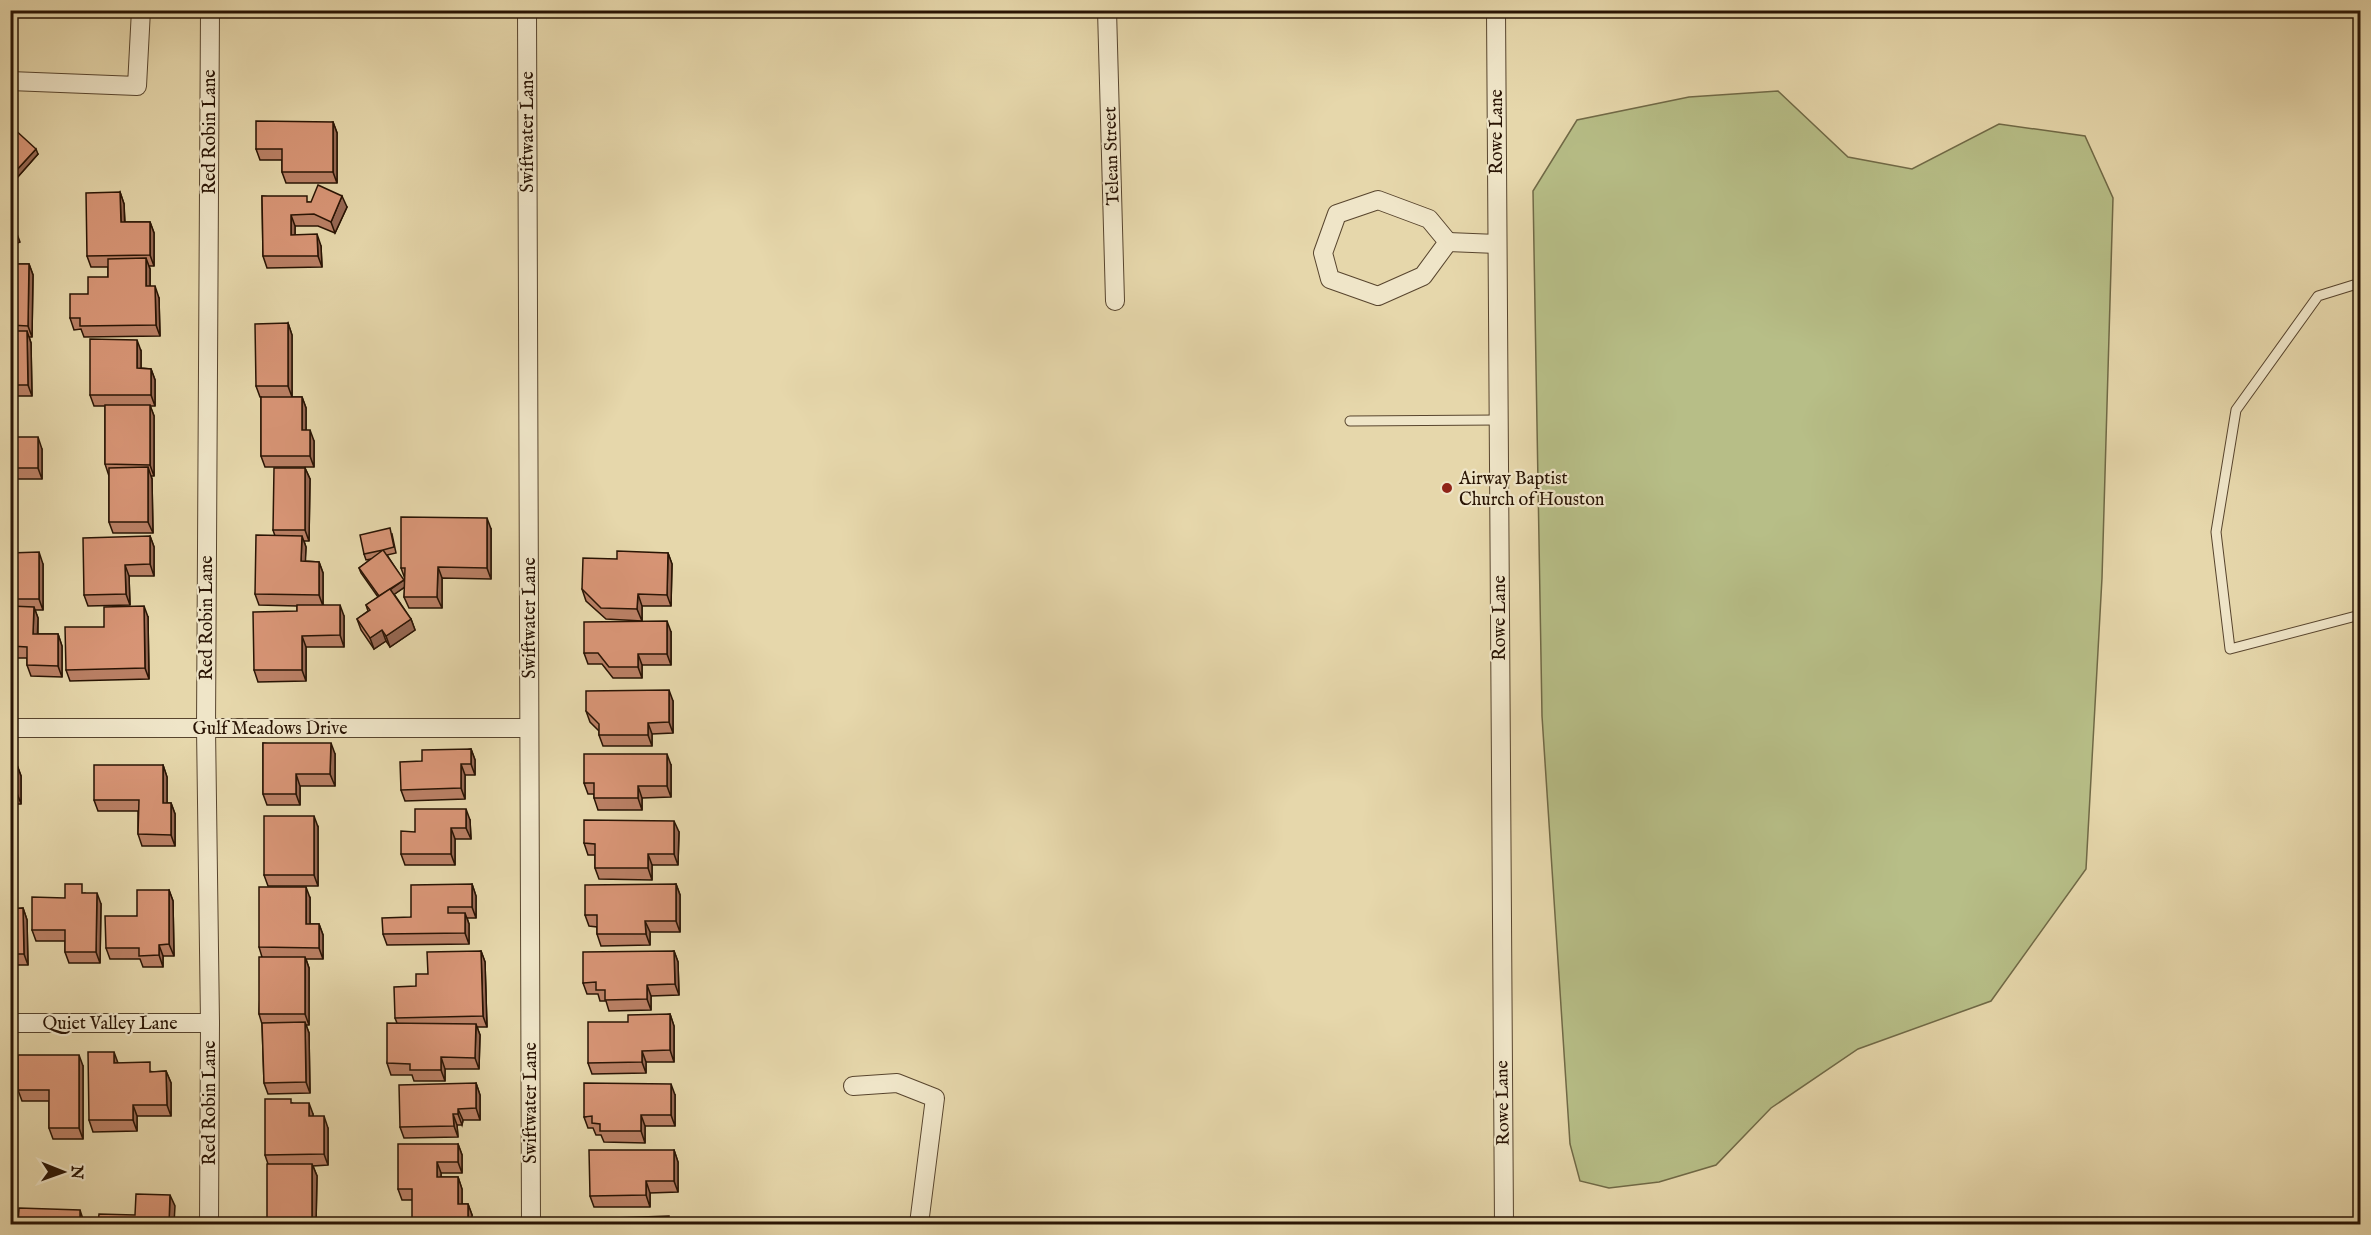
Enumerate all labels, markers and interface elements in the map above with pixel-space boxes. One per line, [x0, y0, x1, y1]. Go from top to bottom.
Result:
street label: Red Robin Lane [199, 69, 222, 195]
street label: Swiftwater Lane [517, 71, 540, 193]
street label: Rowe Lane [1486, 89, 1509, 175]
street label: Telean Street [1099, 106, 1126, 206]
place label: Airway Baptist Church of Houston [1458, 468, 1605, 512]
marker: Airway Baptist Church of Houston [1440, 481, 1454, 495]
street label: Red Robin Lane [196, 555, 219, 681]
street label: Swiftwater Lane [519, 557, 542, 679]
street label: Rowe Lane [1489, 575, 1512, 661]
street label: Gulf Meadows Drive [193, 718, 347, 741]
street label: Quiet Valley Lane [43, 1013, 177, 1036]
street label: Red Robin Lane [199, 1040, 222, 1166]
street label: Swiftwater Lane [520, 1042, 543, 1164]
street label: Rowe Lane [1491, 1060, 1516, 1146]
north arrow [33, 1142, 93, 1202]
text: N [66, 1164, 86, 1179]

